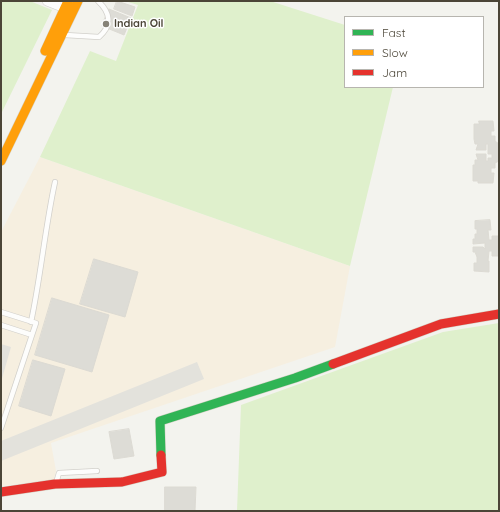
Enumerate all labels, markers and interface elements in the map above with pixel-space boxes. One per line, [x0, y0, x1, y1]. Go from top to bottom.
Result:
legend [344, 16, 484, 88]
place label: Indian Oil [114, 17, 164, 31]
marker: Indian Oil [101, 19, 111, 29]
text: Fast [382, 25, 406, 40]
text: Slow [382, 45, 408, 60]
text: Jam [382, 65, 407, 80]

